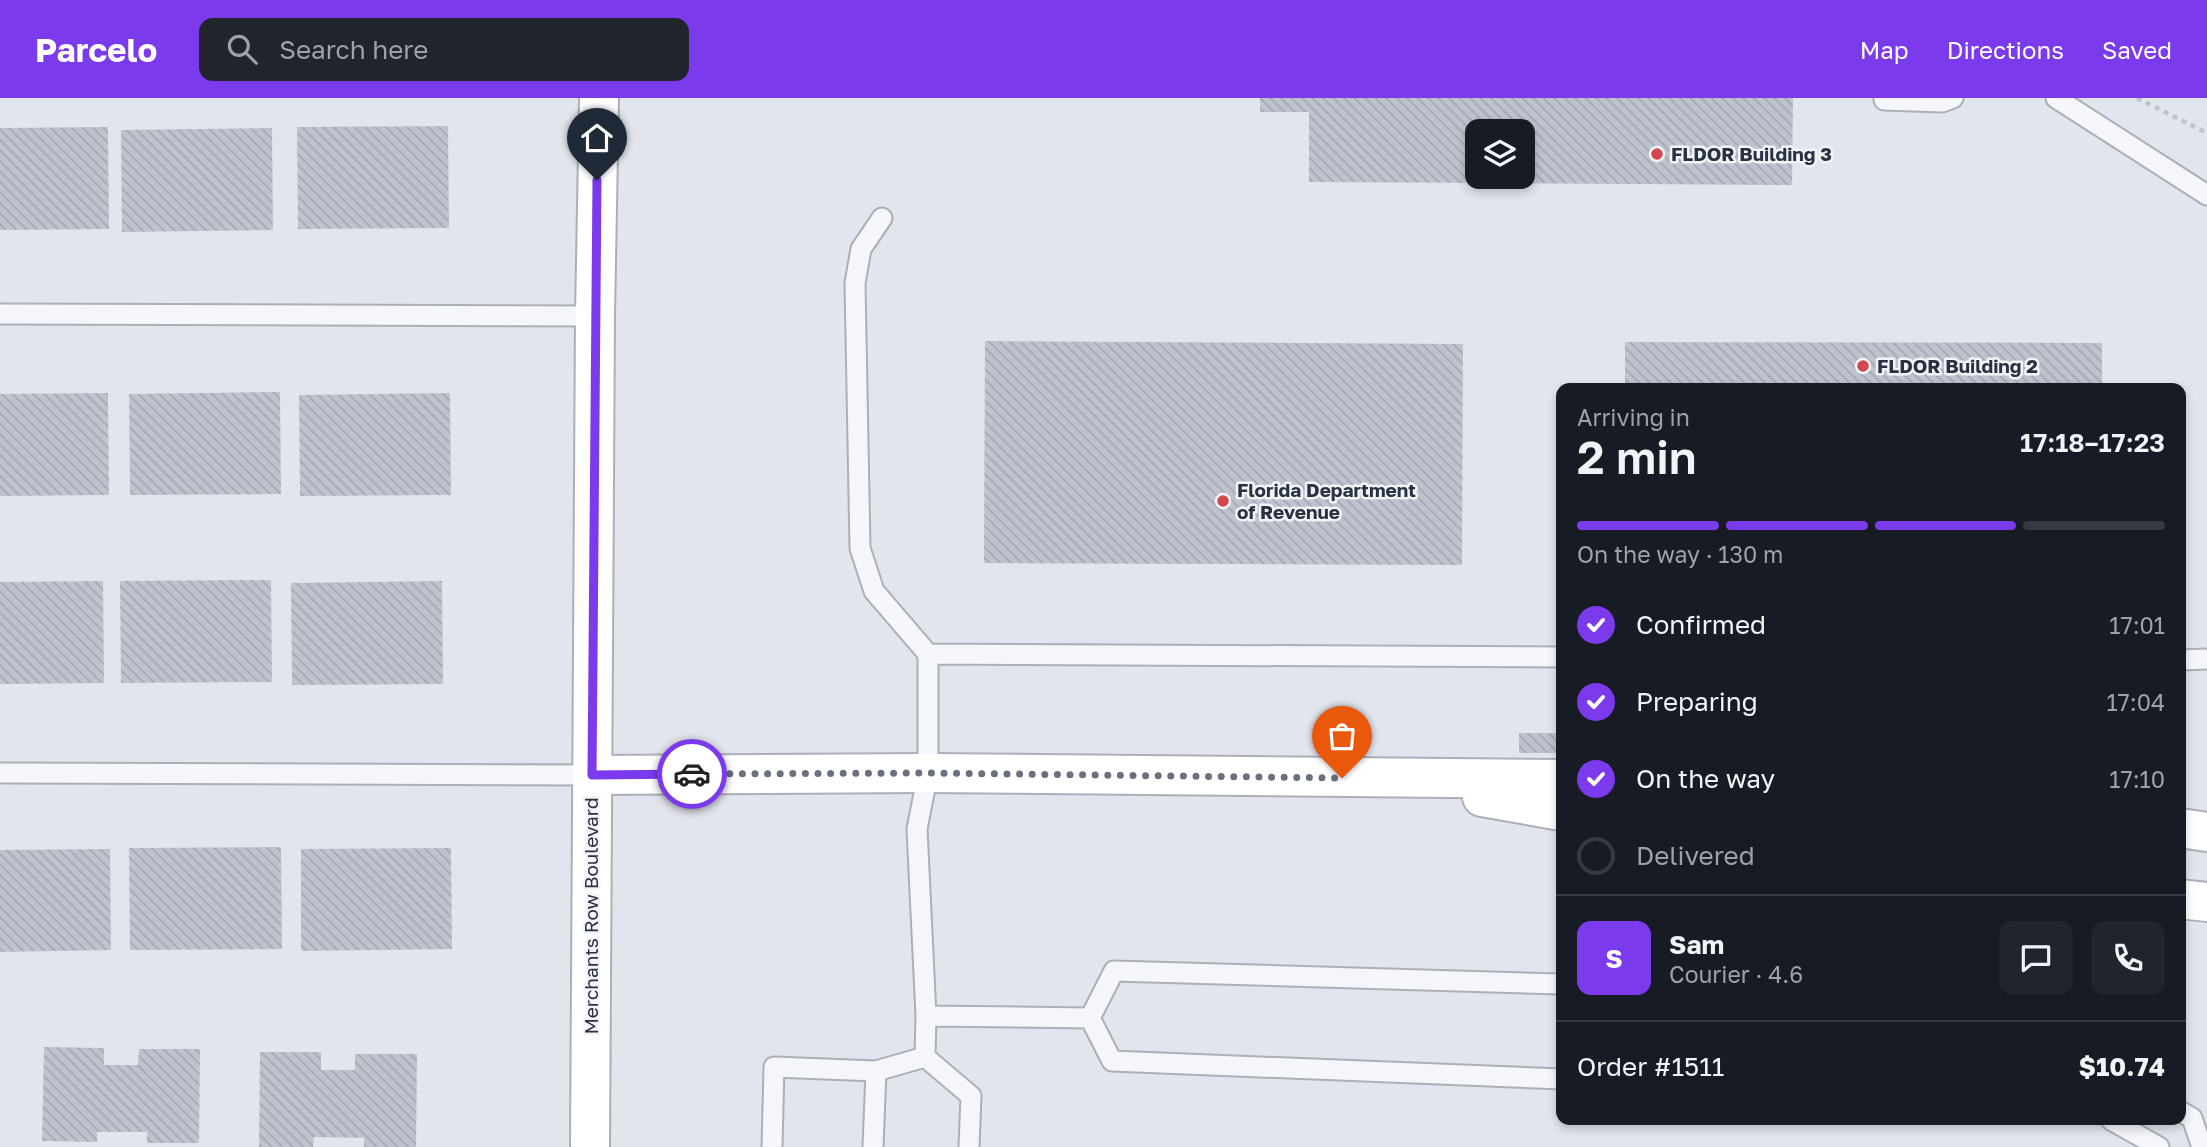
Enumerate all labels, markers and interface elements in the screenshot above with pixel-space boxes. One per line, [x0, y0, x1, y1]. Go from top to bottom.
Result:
search box [199, 18, 689, 81]
text: Parcelo [35, 30, 157, 69]
icon: search [223, 30, 261, 68]
text: Search here [279, 34, 428, 65]
text: Map [1860, 35, 1909, 64]
text: Directions [1947, 35, 2064, 64]
text: Saved [2102, 35, 2172, 64]
pin [567, 108, 627, 180]
icon: home [578, 119, 616, 157]
map controls [1465, 119, 1535, 189]
button: layers [1465, 119, 1535, 189]
place label: FLDOR Building 3 [1671, 142, 1832, 165]
marker: FLDOR Building 3 [1649, 146, 1665, 162]
place label: FLDOR Building 2 [1877, 354, 2038, 377]
marker: FLDOR Building 2 [1855, 358, 1871, 374]
text: Arriving in [1577, 403, 1690, 431]
text: 17:18–17:23 [2020, 427, 2165, 458]
text: 2 min [1577, 429, 1697, 484]
place label: Florida Department of Revenue [1237, 478, 1416, 523]
marker: Florida Department of Revenue [1215, 493, 1231, 509]
text: On the way · 130 m [1577, 540, 1783, 568]
icon: check [1577, 606, 1615, 644]
text: Confirmed [1636, 609, 1766, 640]
text: 17:01 [2109, 611, 2165, 639]
icon: check [1577, 683, 1615, 721]
text: Preparing [1636, 686, 1758, 717]
text: 17:04 [2106, 688, 2165, 716]
pin [1312, 706, 1372, 778]
icon: bag [1323, 717, 1361, 755]
courier [657, 739, 727, 809]
icon: car [673, 755, 711, 793]
icon: check [1577, 760, 1615, 798]
text: On the way [1636, 763, 1775, 794]
text: 17:10 [2109, 765, 2165, 793]
street label: Merchants Row Boulevard [579, 797, 602, 1035]
text: Delivered [1636, 840, 1755, 871]
button: chat [1999, 921, 2073, 995]
button: phone [2091, 921, 2165, 995]
text: Sam [1669, 929, 1724, 960]
text: S [1605, 943, 1623, 974]
text: Courier · 4.6 [1669, 960, 1803, 988]
text: Order #1511 [1577, 1051, 1724, 1082]
text: $10.74 [2079, 1051, 2165, 1082]

